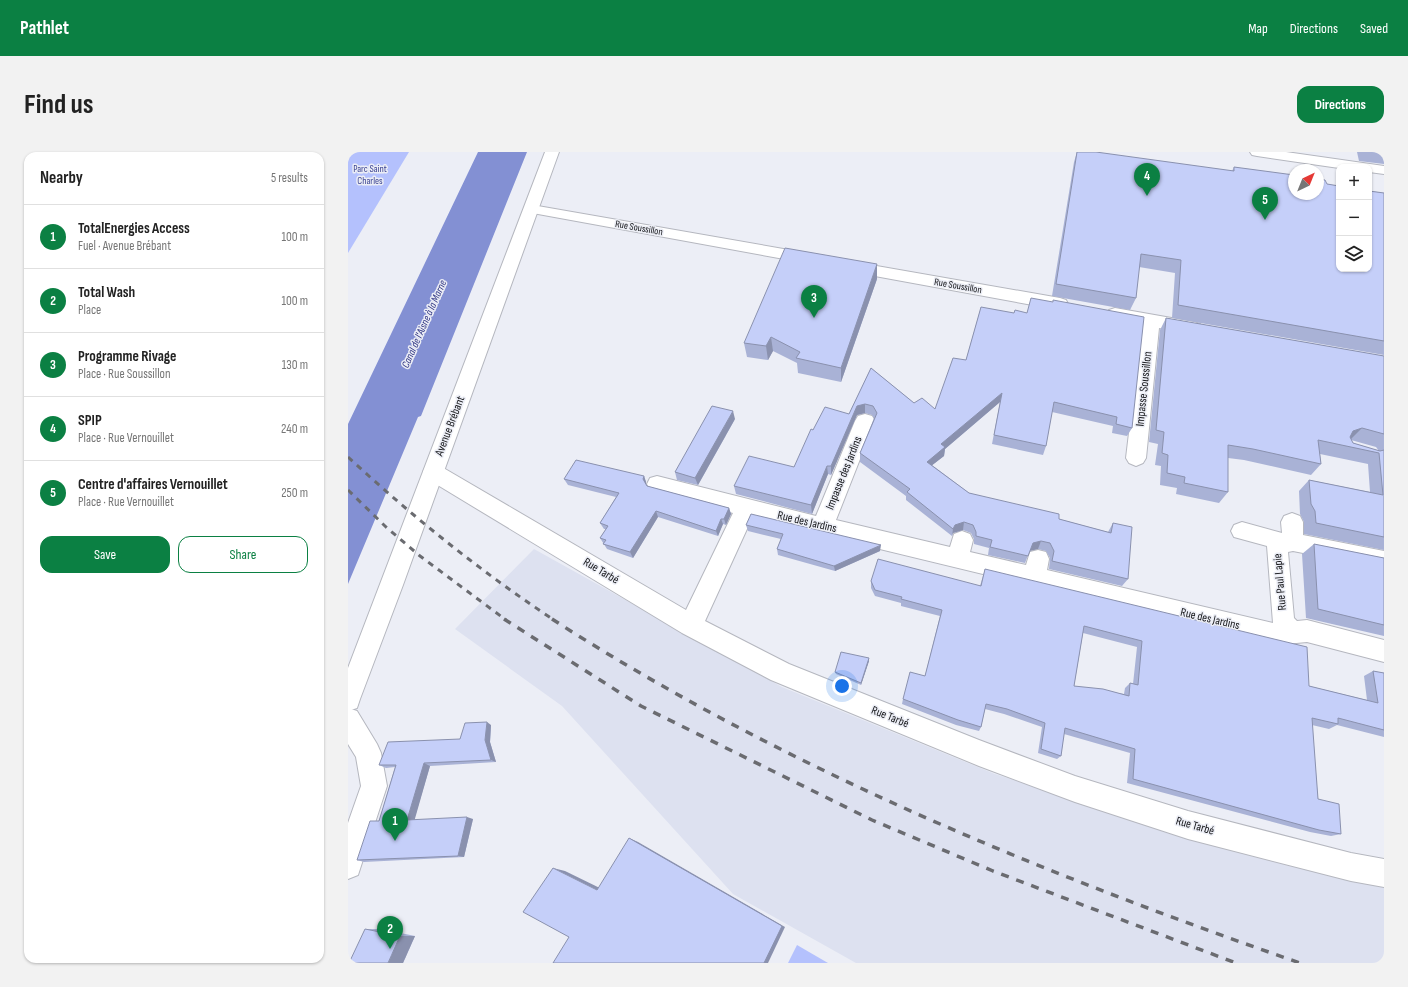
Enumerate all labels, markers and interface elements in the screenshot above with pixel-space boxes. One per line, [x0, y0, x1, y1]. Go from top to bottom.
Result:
text: Pathlet [20, 17, 69, 40]
text: Map [1248, 20, 1268, 37]
text: Directions [1290, 20, 1338, 37]
text: Saved [1360, 20, 1388, 37]
button: Directions [1297, 86, 1384, 123]
text: Find us [24, 88, 93, 121]
park label: Parc Saint Charles [353, 163, 387, 187]
pin: 4 [1134, 163, 1160, 196]
north arrow [1288, 164, 1324, 200]
map controls [1336, 164, 1372, 272]
button: + [1336, 164, 1372, 200]
text: Nearby [40, 168, 83, 188]
text: 5 results [271, 170, 308, 186]
pin: 5 [1252, 187, 1278, 220]
button: − [1336, 200, 1372, 236]
street label: Rue Soussillon [614, 218, 664, 238]
text: TotalEnergies Access [78, 219, 190, 238]
text: 1 [50, 229, 56, 245]
text: 100 m [281, 229, 308, 245]
button: layers [1336, 236, 1372, 272]
text: Fuel · Avenue Brébant [78, 238, 171, 254]
street label: Rue Soussillon [933, 276, 983, 296]
water label: Canal de l'Aisne à la Marne [399, 277, 450, 370]
text: Total Wash [78, 283, 135, 302]
pin: 3 [801, 285, 827, 318]
text: 2 [50, 293, 56, 309]
text: 100 m [281, 293, 308, 309]
text: Place [78, 302, 101, 318]
text: Programme Rivage [78, 347, 176, 366]
street label: Impasse Soussillon [1133, 351, 1155, 427]
text: 3 [50, 357, 56, 373]
text: 130 m [282, 357, 308, 373]
text: Place · Rue Soussillon [78, 366, 171, 382]
street label: Avenue Brébant [431, 394, 468, 459]
text: SPIP [78, 411, 102, 430]
text: 4 [50, 421, 56, 437]
text: 240 m [281, 421, 308, 437]
text: Place · Rue Vernouillet [78, 430, 174, 446]
street label: Impasse des Jardins [822, 434, 866, 512]
text: Centre d'affaires Vernouillet [78, 475, 228, 494]
text: 5 [50, 485, 56, 501]
text: 250 m [281, 485, 308, 501]
text: Place · Rue Vernouillet [78, 494, 174, 510]
street label: Rue des Jardins [776, 508, 838, 536]
button: Save [40, 536, 170, 573]
button: Share [178, 536, 308, 573]
street label: Rue Paul Lapie [1270, 553, 1290, 611]
street label: Rue Tarbé [580, 554, 622, 588]
street label: Rue des Jardins [1179, 605, 1241, 633]
your location [832, 676, 852, 696]
street label: Rue Tarbé [869, 703, 911, 731]
pin: 1 [382, 808, 408, 841]
street label: Rue Tarbé [1174, 813, 1216, 839]
pin: 2 [377, 916, 403, 949]

